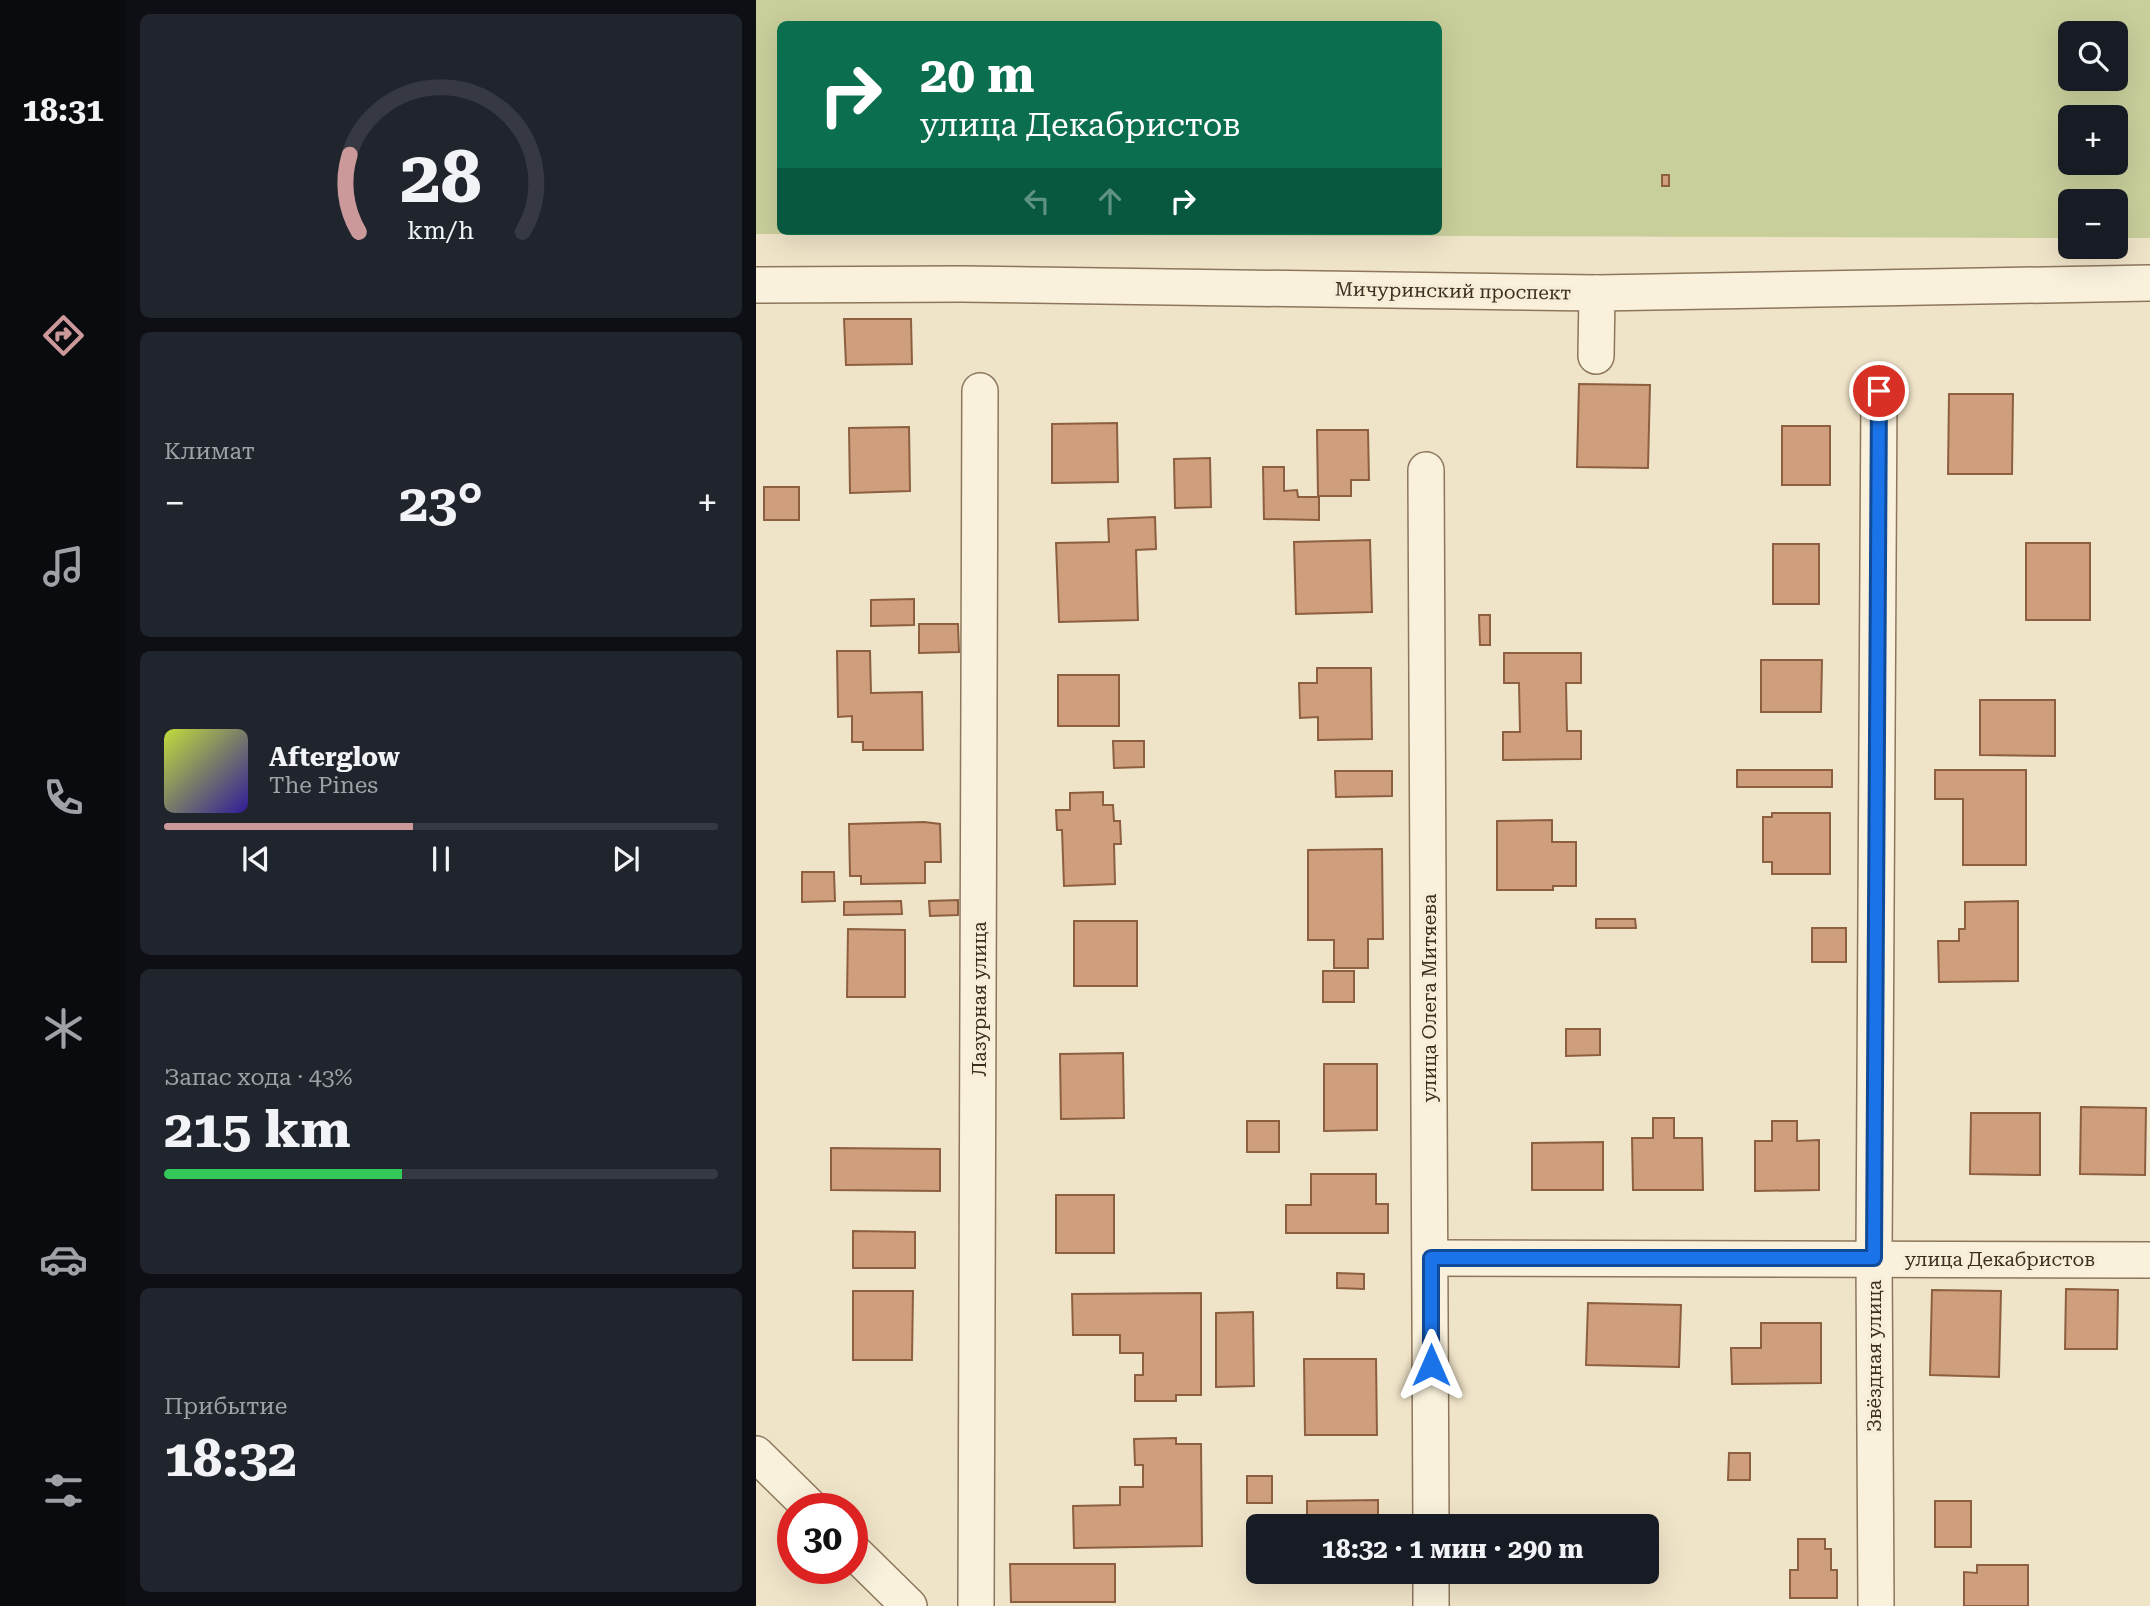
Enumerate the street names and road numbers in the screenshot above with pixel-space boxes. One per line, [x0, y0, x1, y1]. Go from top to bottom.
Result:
street label: Мичуринский проспект [1335, 277, 1572, 305]
street label: улица Олега Митяева [1418, 893, 1441, 1102]
street label: Лазурная улица [968, 921, 991, 1077]
street label: улица Декабристов [1905, 1248, 2095, 1271]
street label: Звёздная улица [1863, 1279, 1886, 1432]

